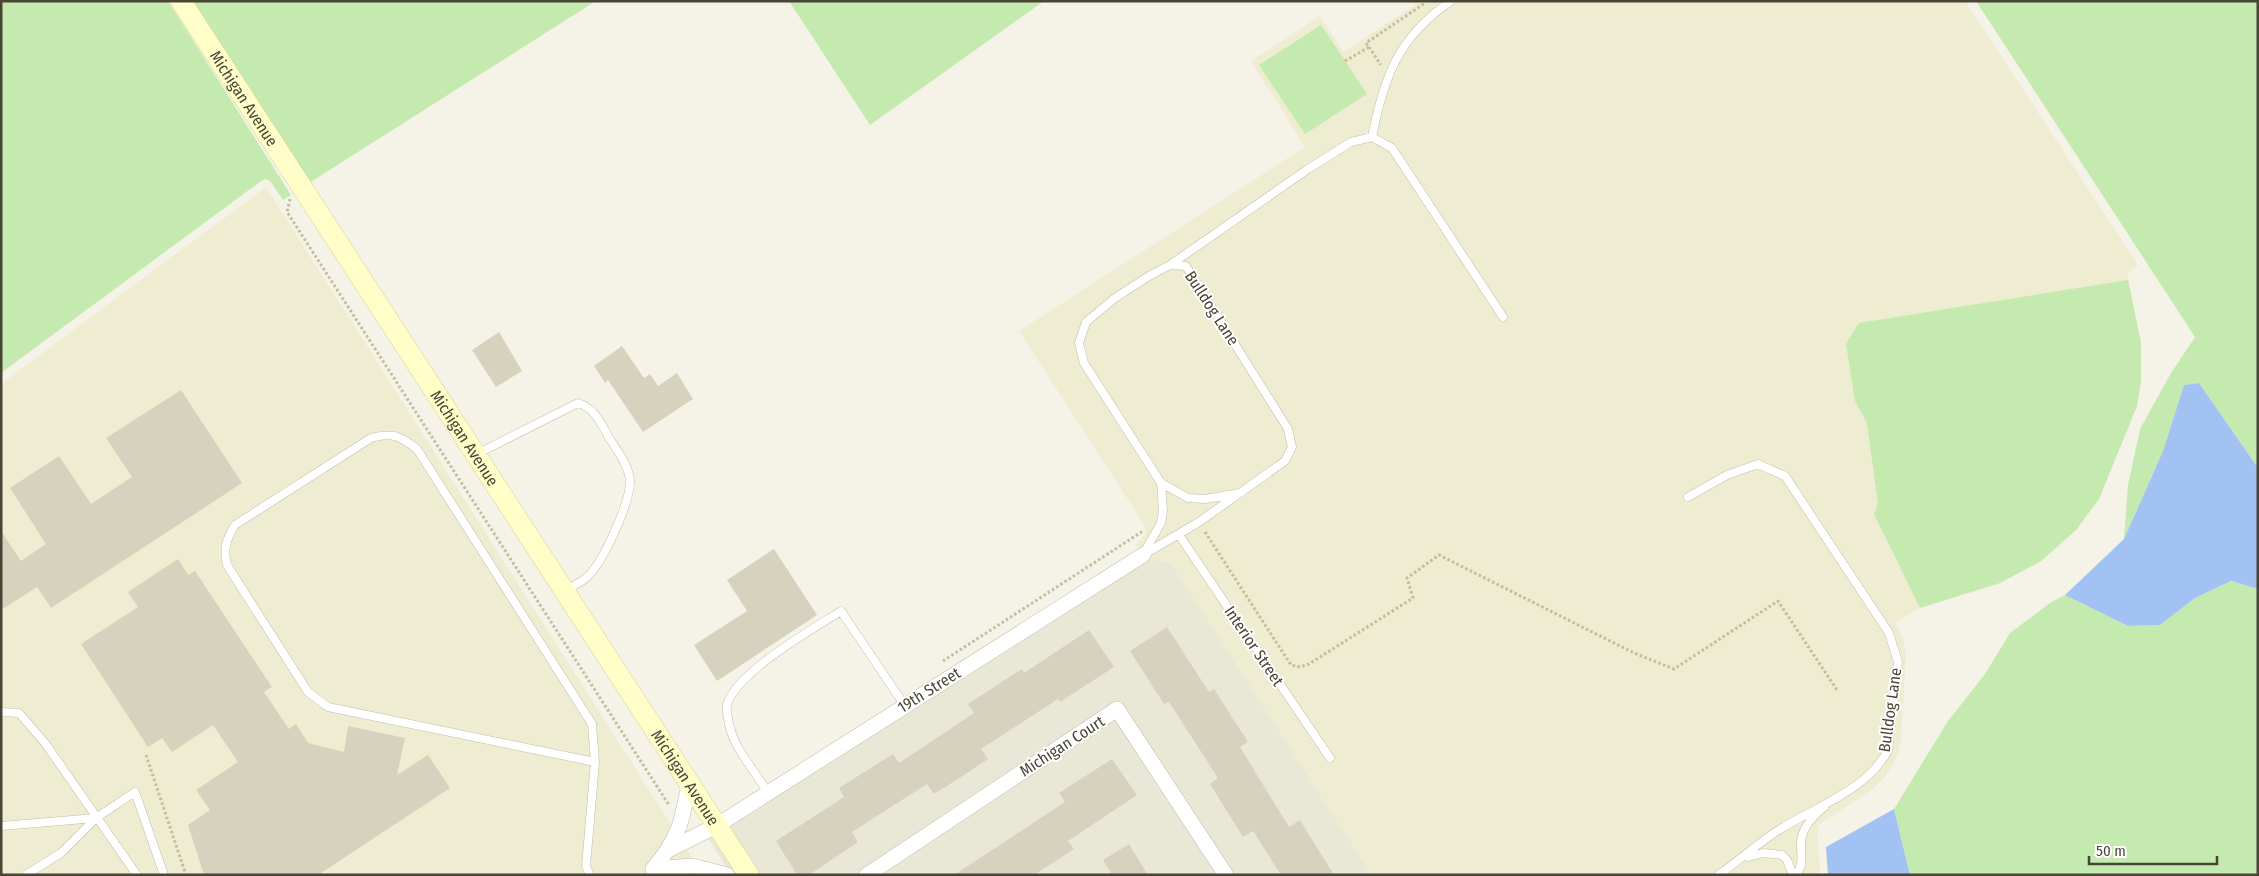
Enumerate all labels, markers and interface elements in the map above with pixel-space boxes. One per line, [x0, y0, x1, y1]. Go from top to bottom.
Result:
street label: Michigan Avenue [206, 47, 282, 150]
street label: Bulldog Lane [1181, 267, 1243, 349]
street label: Michigan Avenue [427, 386, 503, 489]
street label: Interior Street [1220, 602, 1288, 690]
street label: 19th Street [894, 663, 965, 717]
street label: Bulldog Lane [1875, 667, 1905, 753]
street label: Michigan Court [1016, 711, 1109, 780]
street label: Michigan Avenue [648, 726, 724, 829]
scale bar [2089, 834, 2216, 866]
text: 50 m [2096, 842, 2126, 860]

